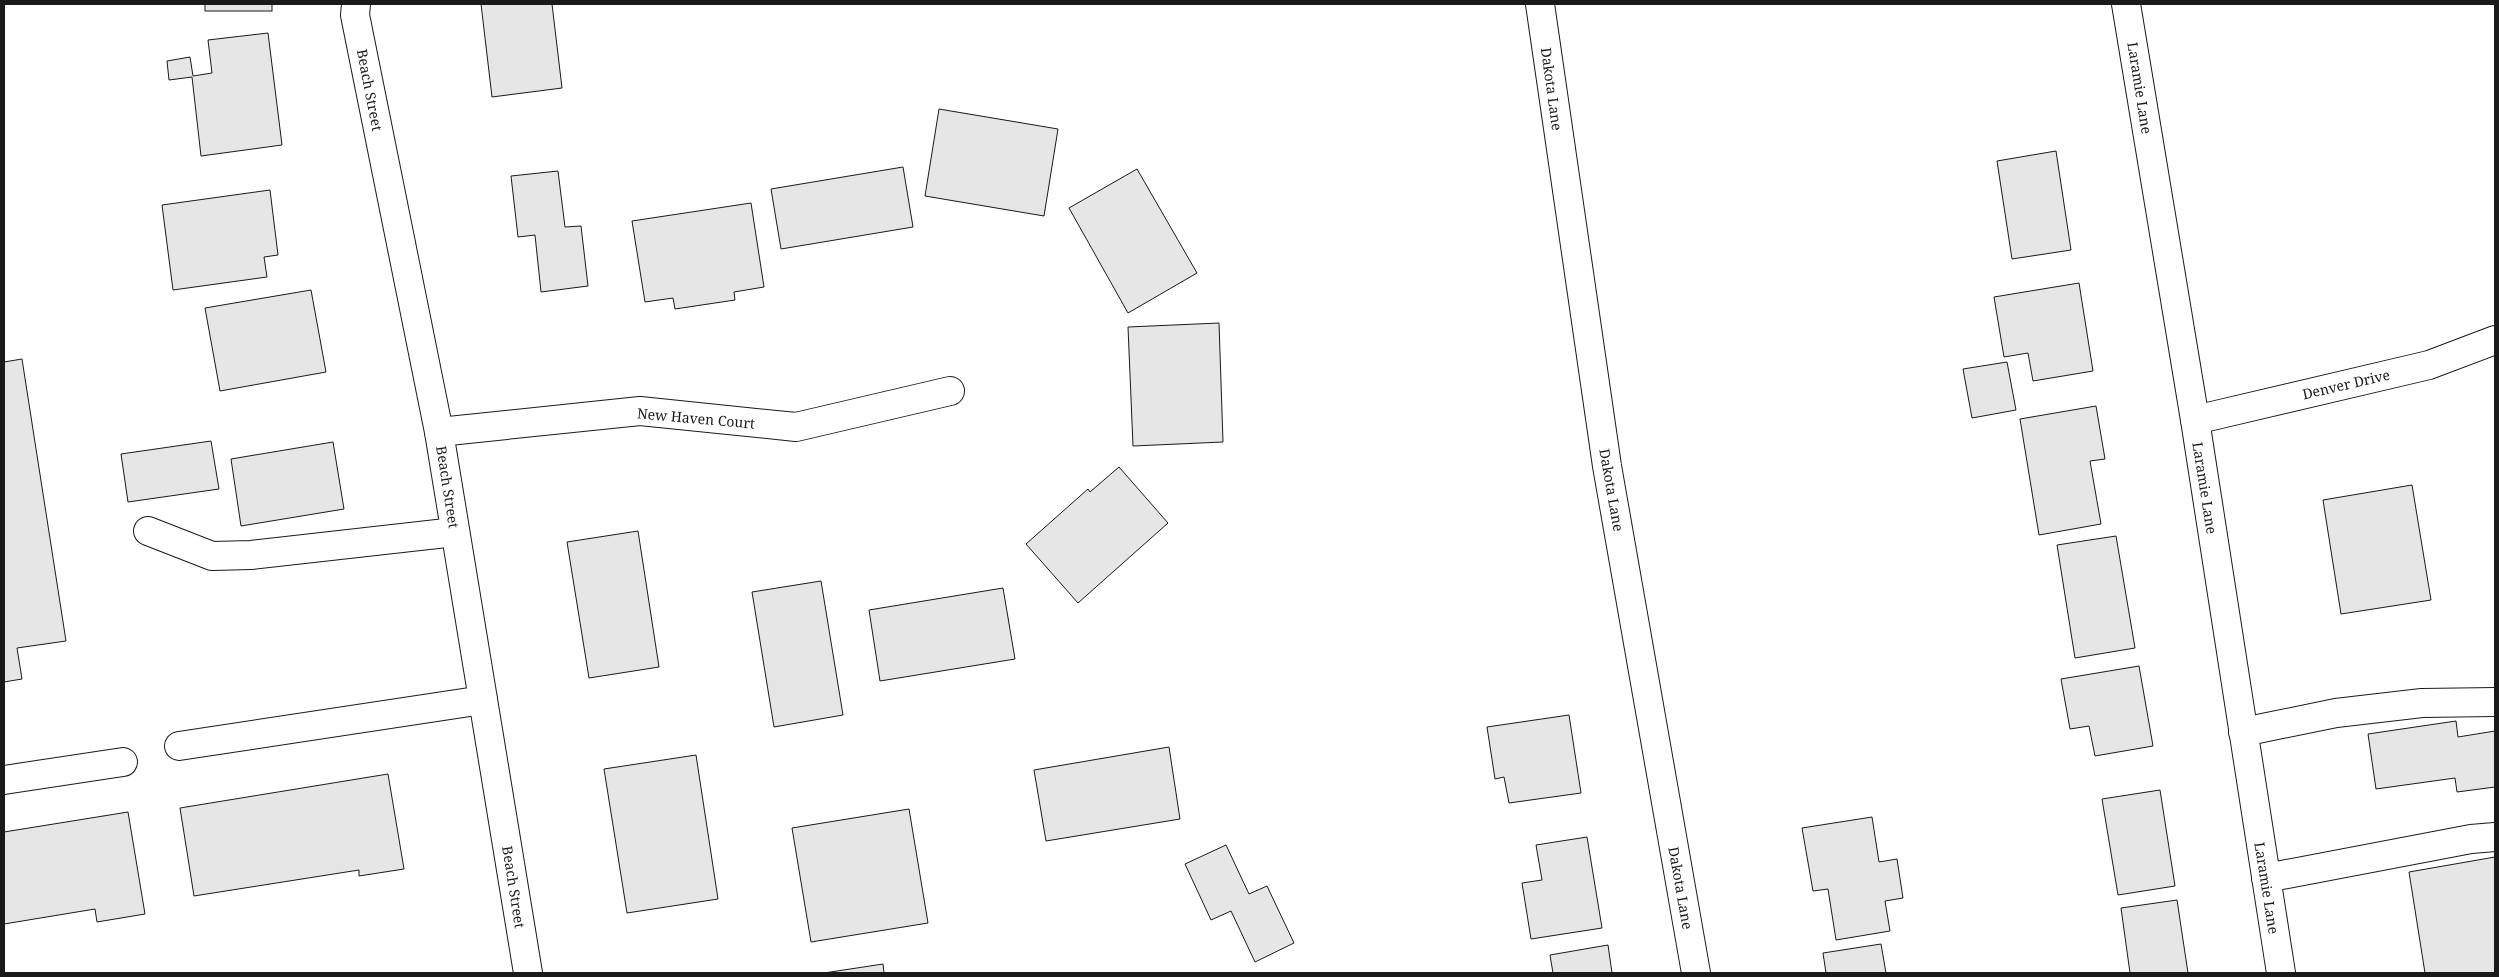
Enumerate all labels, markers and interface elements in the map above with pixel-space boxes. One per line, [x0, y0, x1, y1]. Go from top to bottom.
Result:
street label: Laramie Lane [2123, 41, 2157, 135]
street label: Dakota Lane [1537, 46, 1567, 132]
street label: Beach Street [353, 47, 387, 133]
street label: Denver Drive [2300, 365, 2392, 403]
street label: New Haven Court [636, 403, 756, 433]
street label: Laramie Lane [2188, 441, 2222, 535]
street label: Beach Street [432, 445, 464, 530]
street label: Dakota Lane [1595, 447, 1629, 533]
street label: Laramie Lane [2250, 841, 2284, 935]
street label: Beach Street [498, 845, 530, 930]
street label: Dakota Lane [1664, 845, 1698, 931]

